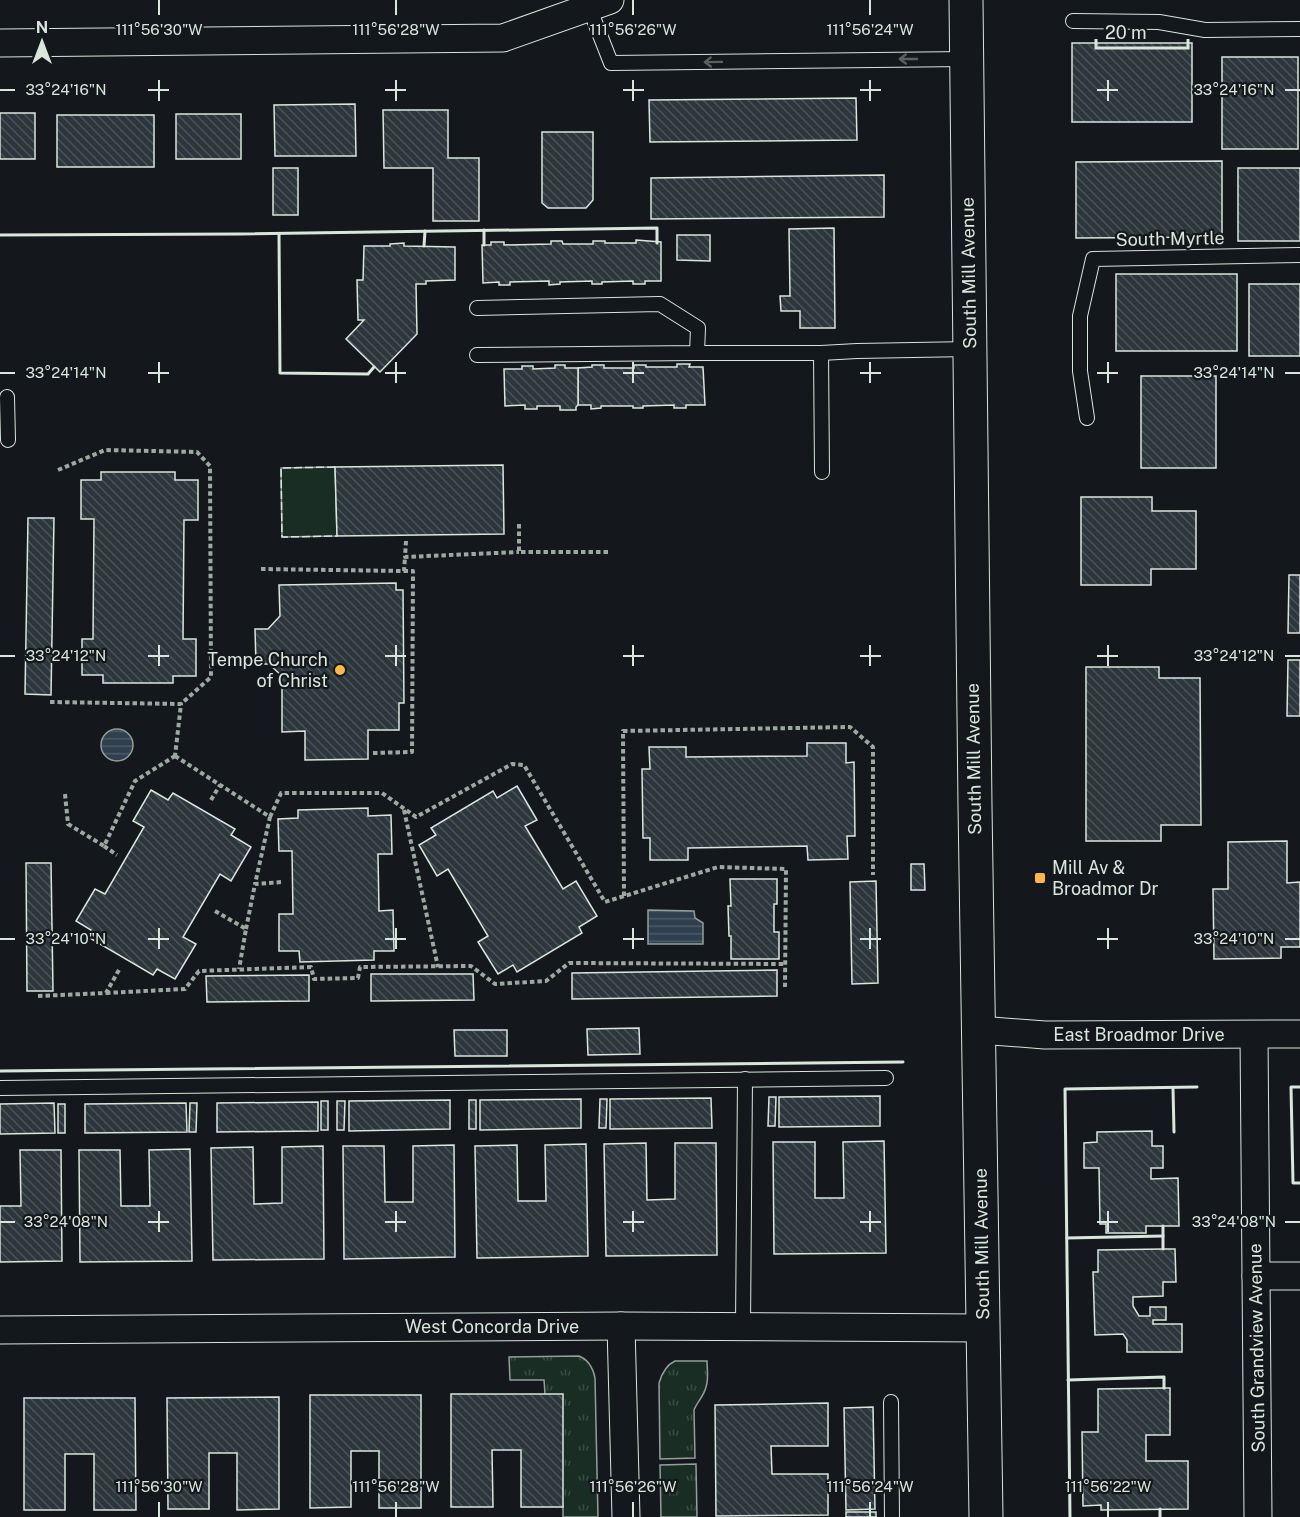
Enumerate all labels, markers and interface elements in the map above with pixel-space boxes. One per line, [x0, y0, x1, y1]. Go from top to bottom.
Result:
north arrow [12, 12, 72, 72]
scale bar [1096, 12, 1188, 50]
text: N [36, 18, 48, 37]
text: 111°56'30"W [115, 21, 203, 38]
text: 111°56'28"W [352, 21, 440, 38]
text: 111°56'26"W [590, 21, 676, 38]
text: 111°56'24"W [827, 21, 913, 38]
text: 20 m [1105, 22, 1147, 43]
one-way arrow [898, 53, 918, 65]
one-way arrow [703, 56, 723, 68]
text: 33°24'16"N [26, 81, 106, 98]
text: 33°24'16"N [1194, 81, 1274, 98]
street label: South Mill Avenue [957, 197, 980, 349]
street label: South Myrtle [1115, 227, 1225, 250]
text: 33°24'14"N [25, 364, 107, 381]
text: 33°24'14"N [1193, 364, 1275, 381]
text: 33°24'12"N [26, 647, 106, 664]
text: 33°24'12"N [1194, 647, 1274, 664]
place label: Tempe Church of Christ [207, 649, 328, 691]
marker: Tempe Church of Christ [333, 663, 347, 677]
street label: South Mill Avenue [962, 683, 985, 835]
place label: Mill Av & Broadmor Dr [1052, 857, 1159, 899]
marker: Mill Av & Broadmor Dr [1033, 871, 1047, 885]
text: 33°24'10"N [26, 930, 106, 947]
text: 33°24'10"N [1194, 930, 1274, 947]
street label: East Broadmor Drive [1053, 1024, 1225, 1045]
street label: South Mill Avenue [970, 1168, 993, 1320]
text: 33°24'08"N [24, 1213, 108, 1230]
text: 33°24'08"N [1192, 1213, 1276, 1230]
street label: South Grandview Avenue [1244, 1243, 1269, 1453]
street label: West Concorda Drive [405, 1316, 579, 1337]
text: 111°56'30"W [115, 1478, 203, 1495]
text: 111°56'28"W [352, 1478, 440, 1495]
text: 111°56'26"W [590, 1478, 676, 1495]
text: 111°56'24"W [827, 1478, 913, 1495]
text: 111°56'22"W [1065, 1478, 1151, 1495]

